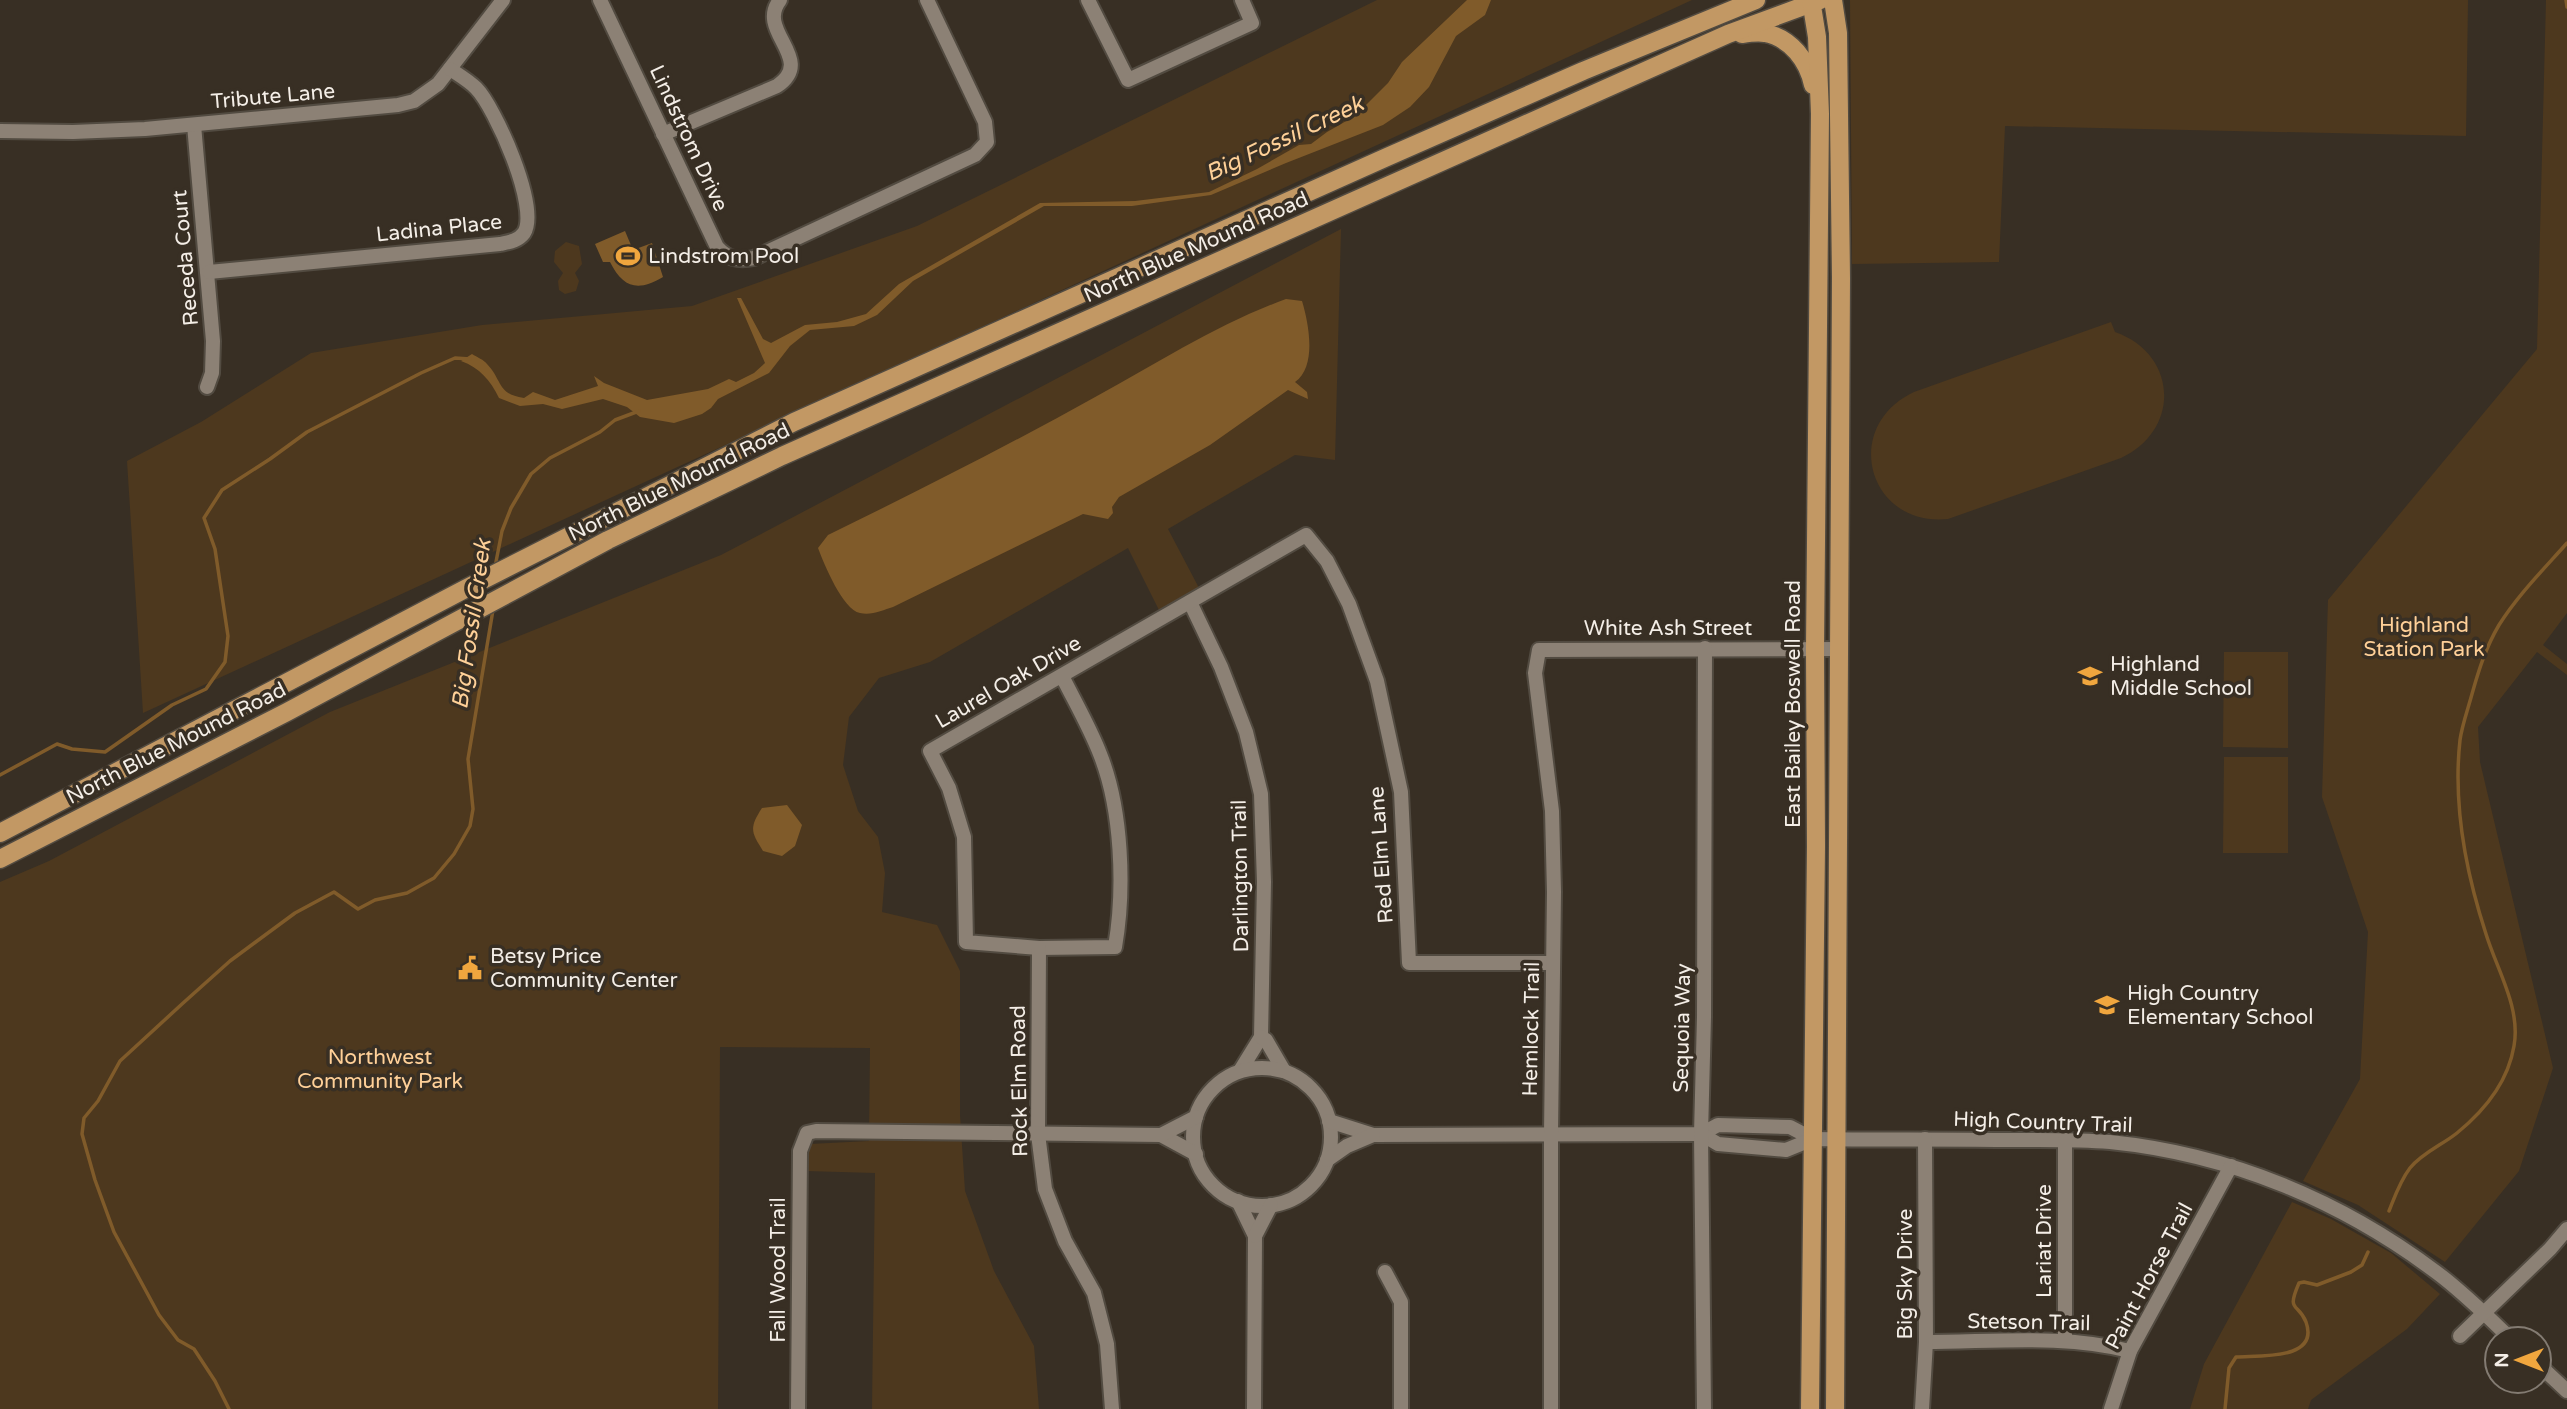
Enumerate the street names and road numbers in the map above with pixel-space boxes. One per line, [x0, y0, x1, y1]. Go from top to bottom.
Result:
street label: Lindstrom Drive [644, 61, 733, 215]
street label: Tribute Lane [210, 79, 336, 114]
street label: North Blue Mound Road [1080, 187, 1312, 308]
street label: Receda Court [167, 189, 204, 327]
street label: Ladina Place [375, 209, 503, 248]
street label: North Blue Mound Road [564, 418, 794, 547]
street label: East Bailey Boswell Road [1781, 580, 1806, 828]
street label: White Ash Street [1584, 616, 1752, 641]
street label: Laurel Oak Drive [931, 631, 1086, 734]
street label: North Blue Mound Road [62, 677, 290, 810]
street label: Red Elm Lane [1364, 785, 1399, 924]
street label: Darlington Trail [1227, 799, 1254, 953]
street label: Hemlock Trail [1518, 961, 1545, 1097]
street label: Sequoia Way [1669, 963, 1696, 1093]
street label: Rock Elm Road [1006, 1005, 1033, 1157]
street label: High Country Trail [1953, 1107, 2133, 1138]
street label: Lariat Drive [2032, 1184, 2057, 1298]
street label: Fall Wood Trail [766, 1197, 791, 1343]
street label: Paint Horse Trail [2100, 1199, 2199, 1354]
street label: Big Sky Drive [1893, 1208, 1918, 1340]
street label: Stetson Trail [1967, 1309, 2091, 1336]

